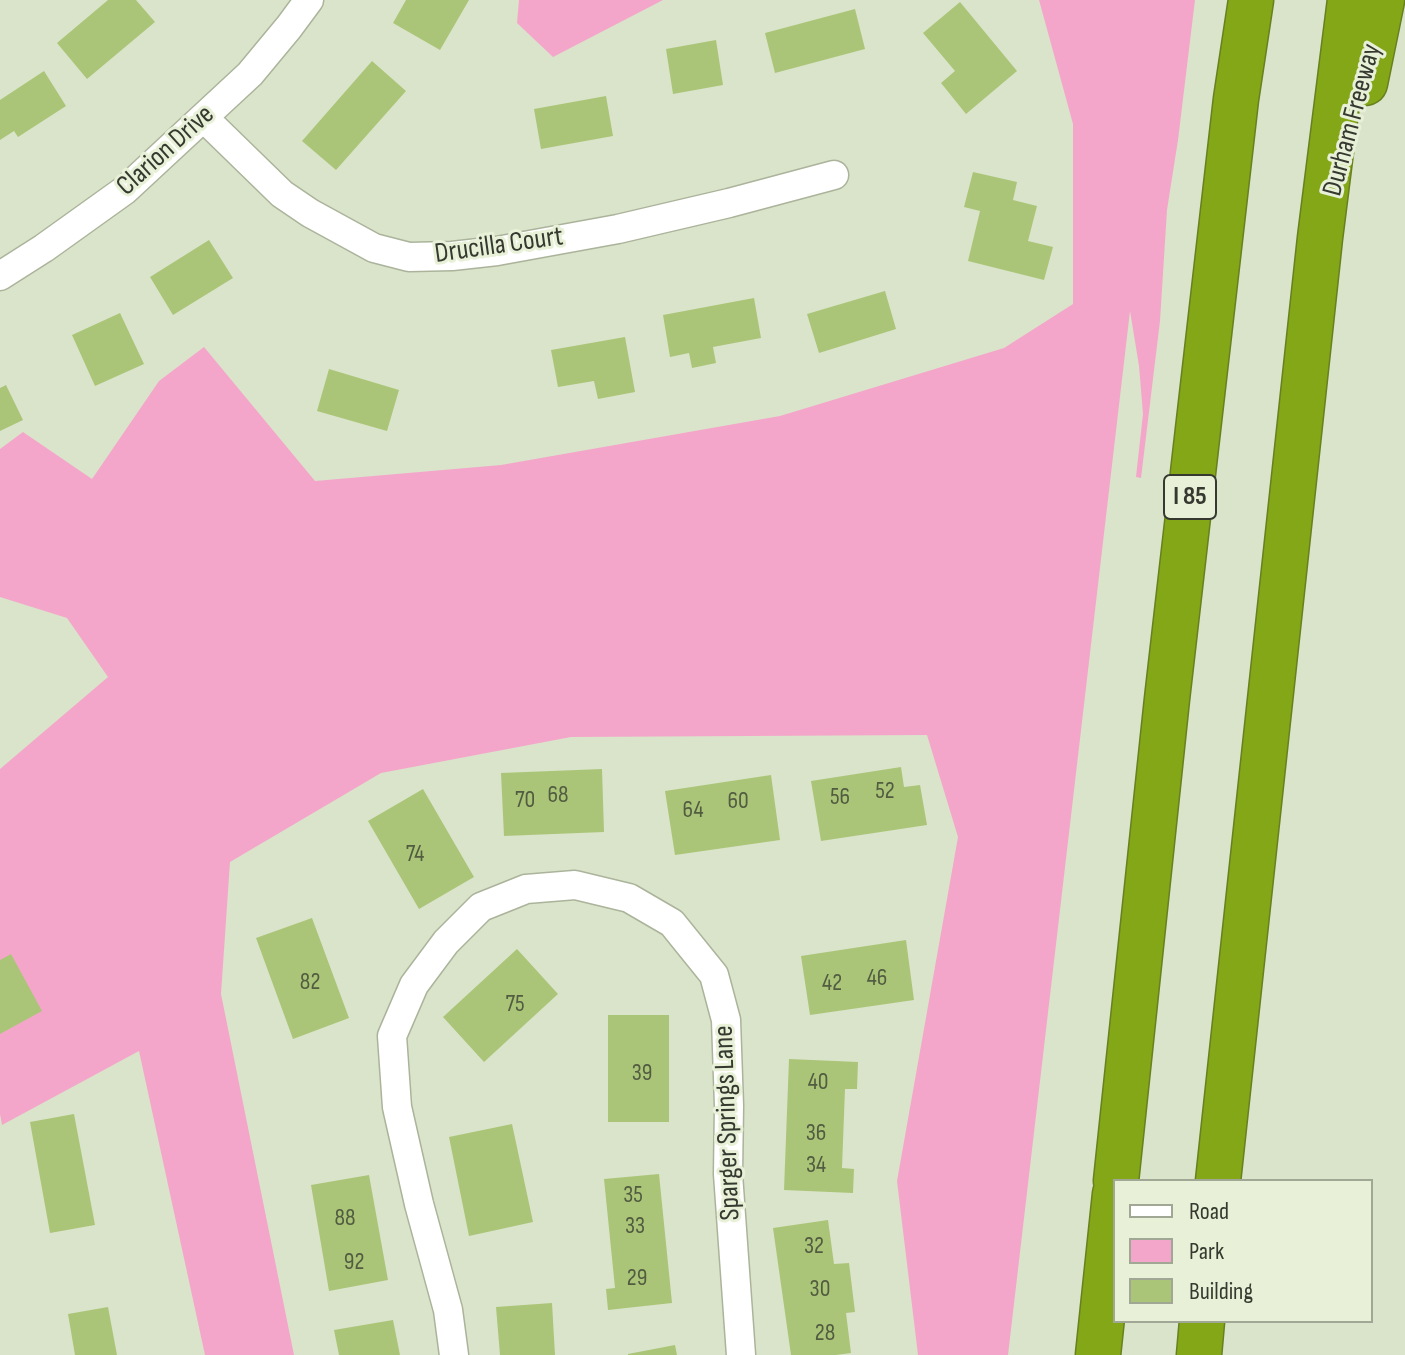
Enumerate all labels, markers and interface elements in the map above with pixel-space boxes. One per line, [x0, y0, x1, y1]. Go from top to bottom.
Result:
street label: Durham Freeway [1317, 40, 1389, 200]
street label: Clarion Drive [110, 98, 222, 204]
street label: Drucilla Court [433, 220, 565, 272]
road number: I 85 [1164, 475, 1216, 519]
house number: 52 [875, 778, 895, 806]
house number: 68 [547, 782, 569, 810]
house number: 56 [830, 784, 850, 812]
house number: 70 [515, 787, 535, 815]
house number: 60 [727, 788, 749, 816]
house number: 64 [683, 797, 703, 825]
house number: 74 [406, 841, 424, 869]
house number: 46 [867, 965, 887, 993]
house number: 82 [300, 969, 320, 997]
house number: 42 [822, 970, 842, 998]
house number: 75 [505, 991, 525, 1019]
street label: Sparger Springs Lane [708, 1025, 748, 1221]
house number: 39 [632, 1060, 652, 1088]
house number: 40 [808, 1069, 828, 1097]
house number: 36 [806, 1120, 826, 1148]
house number: 34 [806, 1152, 826, 1180]
legend [1113, 1179, 1373, 1323]
house number: 35 [623, 1182, 643, 1210]
text: Road [1189, 1197, 1229, 1226]
house number: 88 [334, 1205, 356, 1233]
house number: 33 [625, 1213, 645, 1241]
house number: 32 [804, 1233, 824, 1261]
text: Park [1189, 1237, 1224, 1266]
house number: 92 [344, 1249, 364, 1277]
house number: 29 [627, 1265, 647, 1293]
house number: 30 [810, 1276, 830, 1304]
text: Building [1189, 1277, 1253, 1306]
house number: 28 [815, 1320, 835, 1348]

